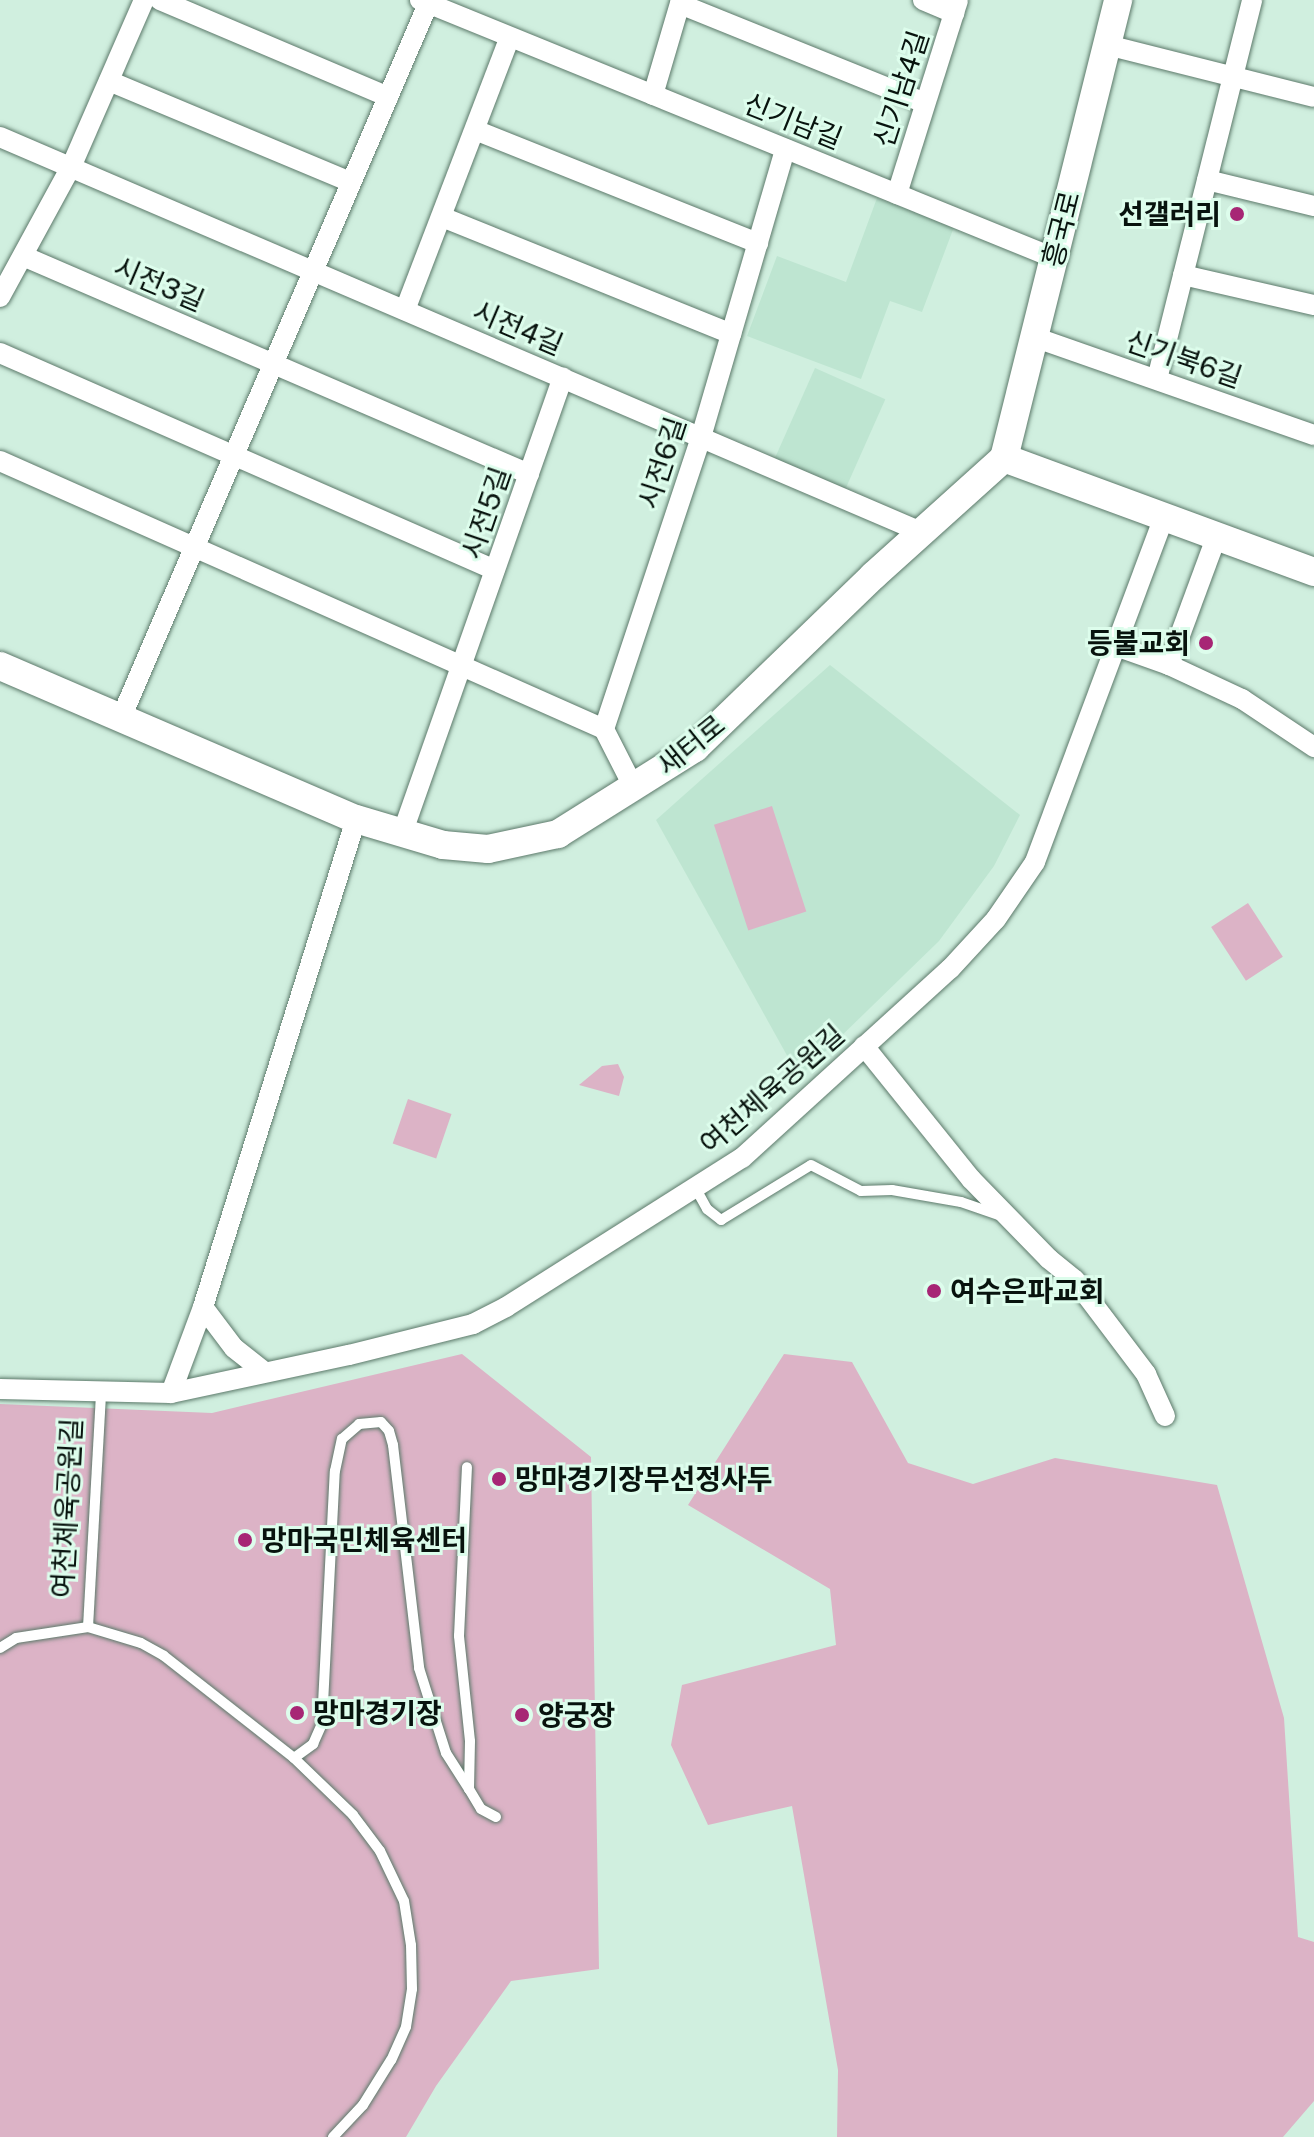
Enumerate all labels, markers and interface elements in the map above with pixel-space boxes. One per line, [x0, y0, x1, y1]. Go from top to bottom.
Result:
street label: 신기남4길 [866, 26, 936, 152]
street label: 신기남길 [739, 86, 847, 156]
street label: 흥국로 [1035, 187, 1087, 271]
place label: 선갤러리 [1118, 197, 1221, 231]
marker: 선갤러리 [1228, 205, 1246, 223]
street label: 시전3길 [109, 250, 209, 318]
street label: 시전4길 [468, 294, 568, 362]
street label: 신기북6길 [1122, 324, 1246, 394]
street label: 시전6길 [631, 413, 693, 513]
street label: 시전5길 [455, 463, 517, 563]
place label: 등불교회 [1087, 626, 1190, 660]
marker: 등불교회 [1197, 634, 1215, 652]
street label: 새터로 [650, 708, 732, 782]
street label: 여천체육공원길 [693, 1017, 851, 1161]
place label: 여수은파교회 [950, 1274, 1105, 1308]
marker: 여수은파교회 [925, 1282, 943, 1300]
street label: 여천체육공원길 [46, 1417, 88, 1599]
place label: 망마경기장무선정사두 [515, 1462, 773, 1496]
marker: 망마경기장무선정사두 [490, 1470, 508, 1488]
place label: 망마국민체육센터 [261, 1523, 467, 1557]
marker: 망마국민체육센터 [236, 1531, 254, 1549]
place label: 망마경기장 [313, 1696, 442, 1730]
place label: 양궁장 [538, 1698, 615, 1732]
marker: 망마경기장 [288, 1704, 306, 1722]
marker: 양궁장 [513, 1706, 531, 1724]

